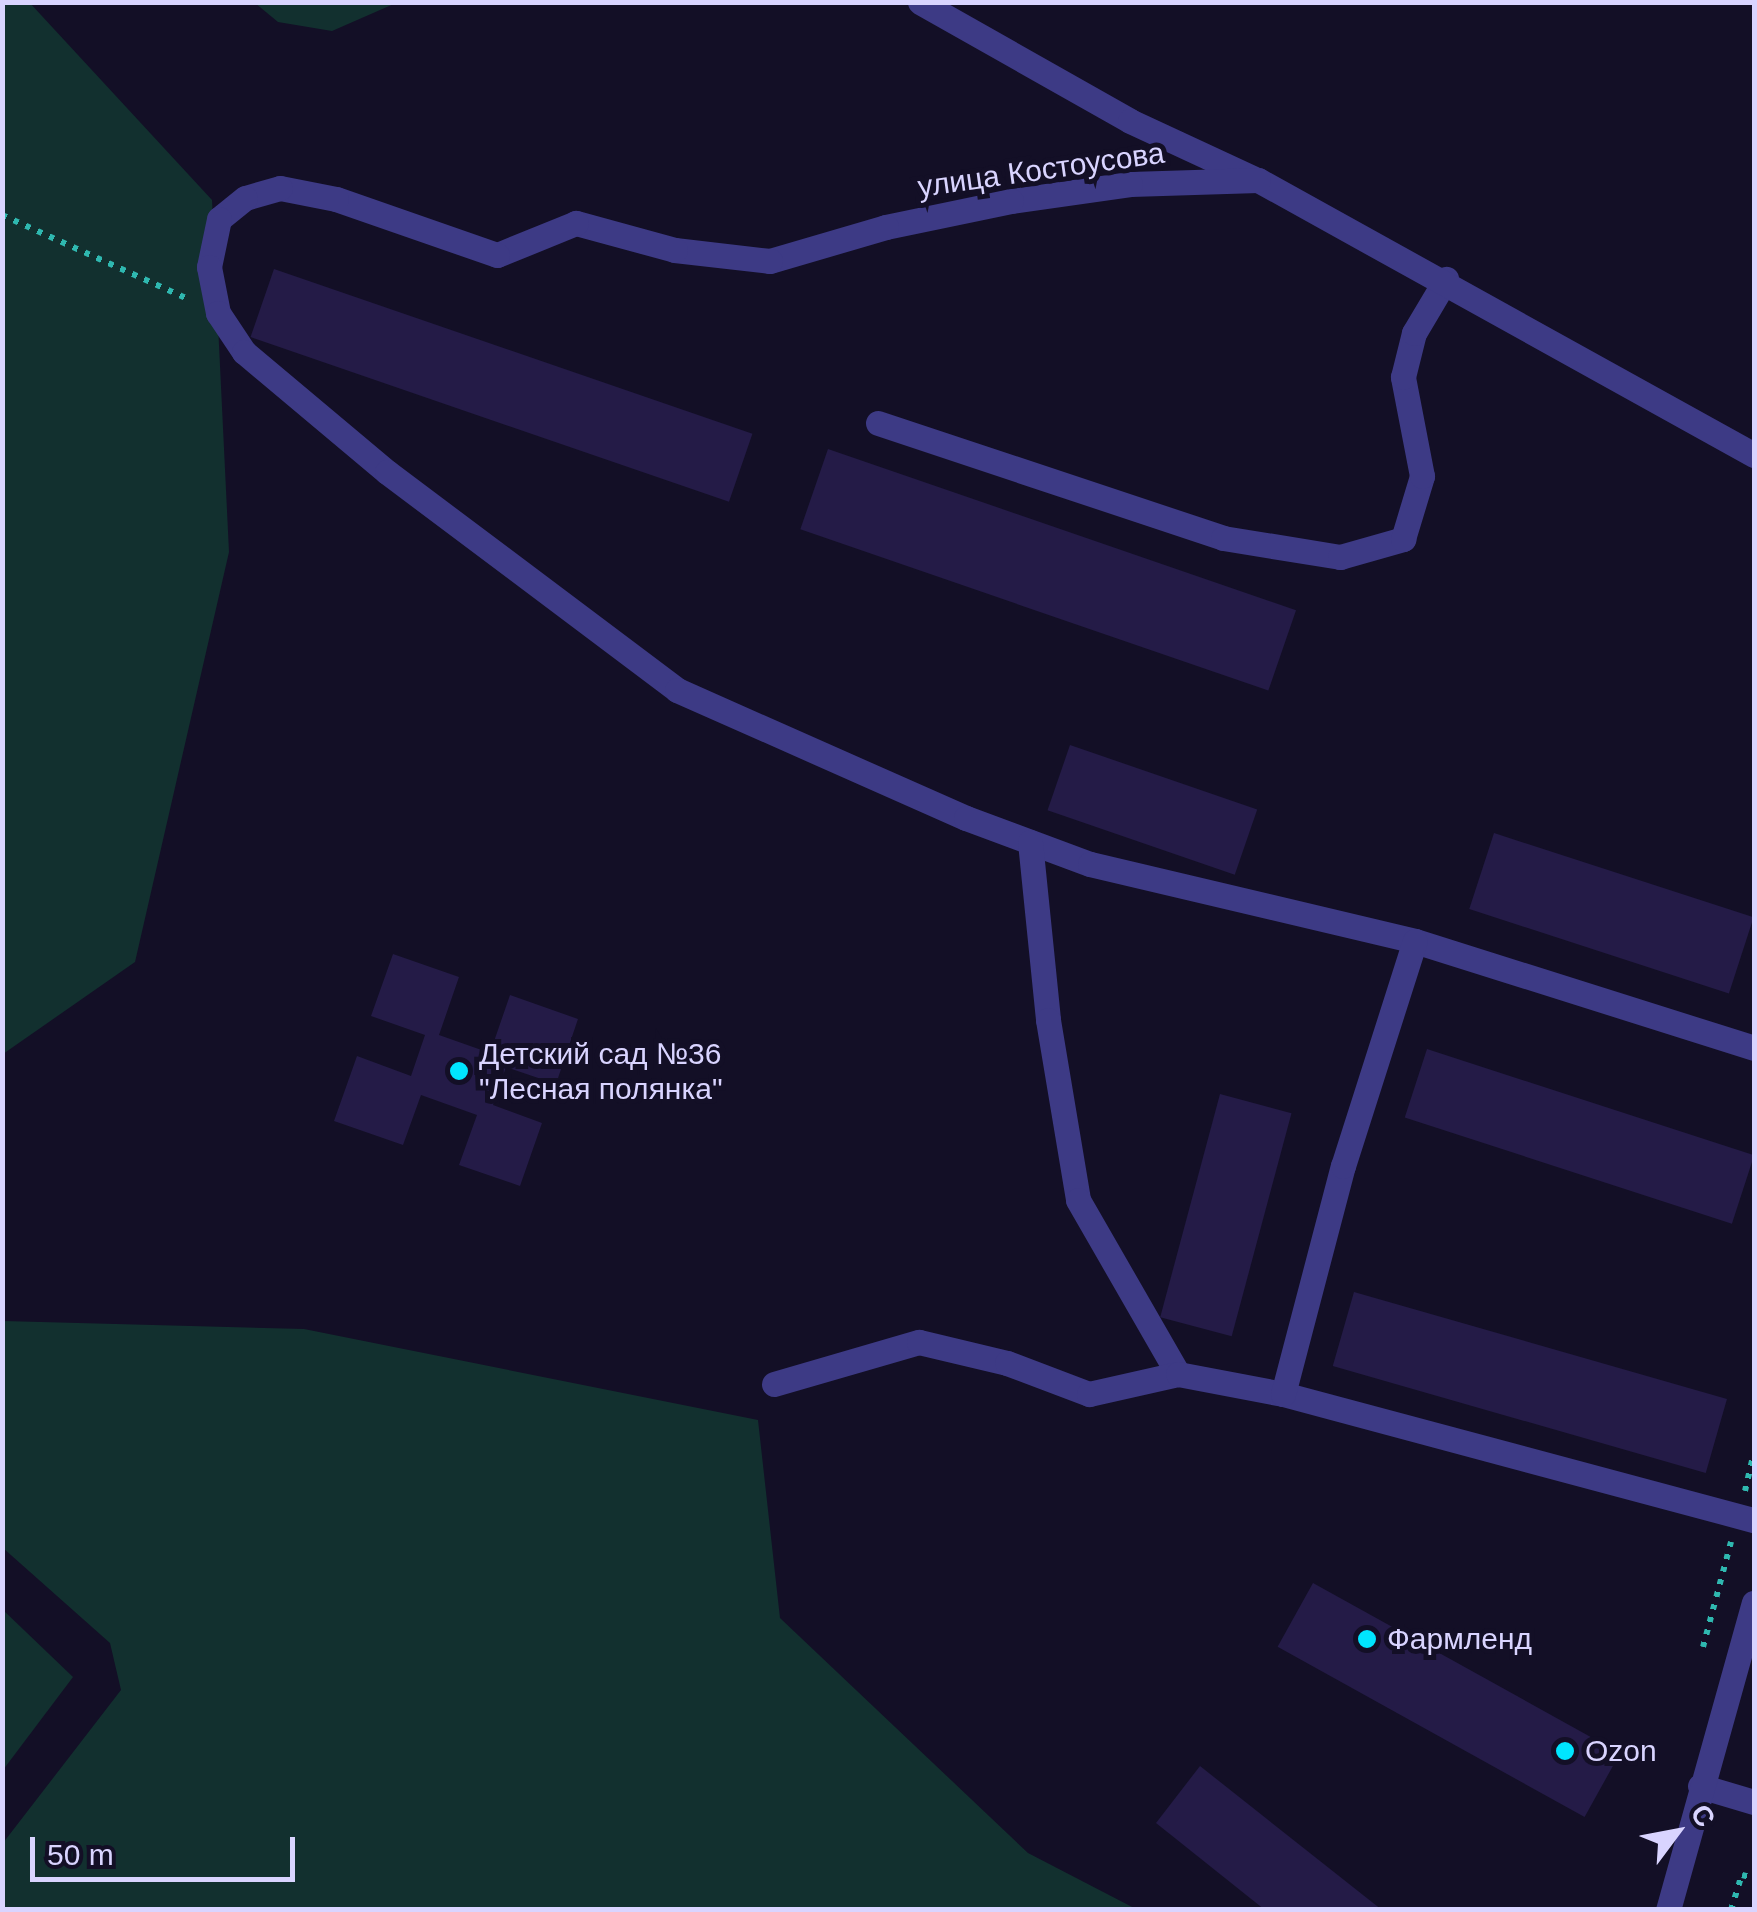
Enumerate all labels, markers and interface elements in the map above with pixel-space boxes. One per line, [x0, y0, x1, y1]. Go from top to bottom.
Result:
street label: улица Костоусова [915, 135, 1167, 205]
place label: Детский сад №36 "Лесная полянка" [479, 1036, 723, 1106]
marker: Детский сад №36 "Лесная полянка" [448, 1060, 470, 1082]
place label: Фармленд [1387, 1621, 1532, 1657]
marker: Фармленд [1356, 1628, 1378, 1650]
place label: Ozon [1585, 1733, 1657, 1769]
marker: Ozon [1554, 1740, 1576, 1762]
north arrow [1627, 1782, 1727, 1882]
text: С [1684, 1799, 1721, 1833]
scale bar [35, 1817, 300, 1879]
text: 50 m [47, 1838, 114, 1871]

